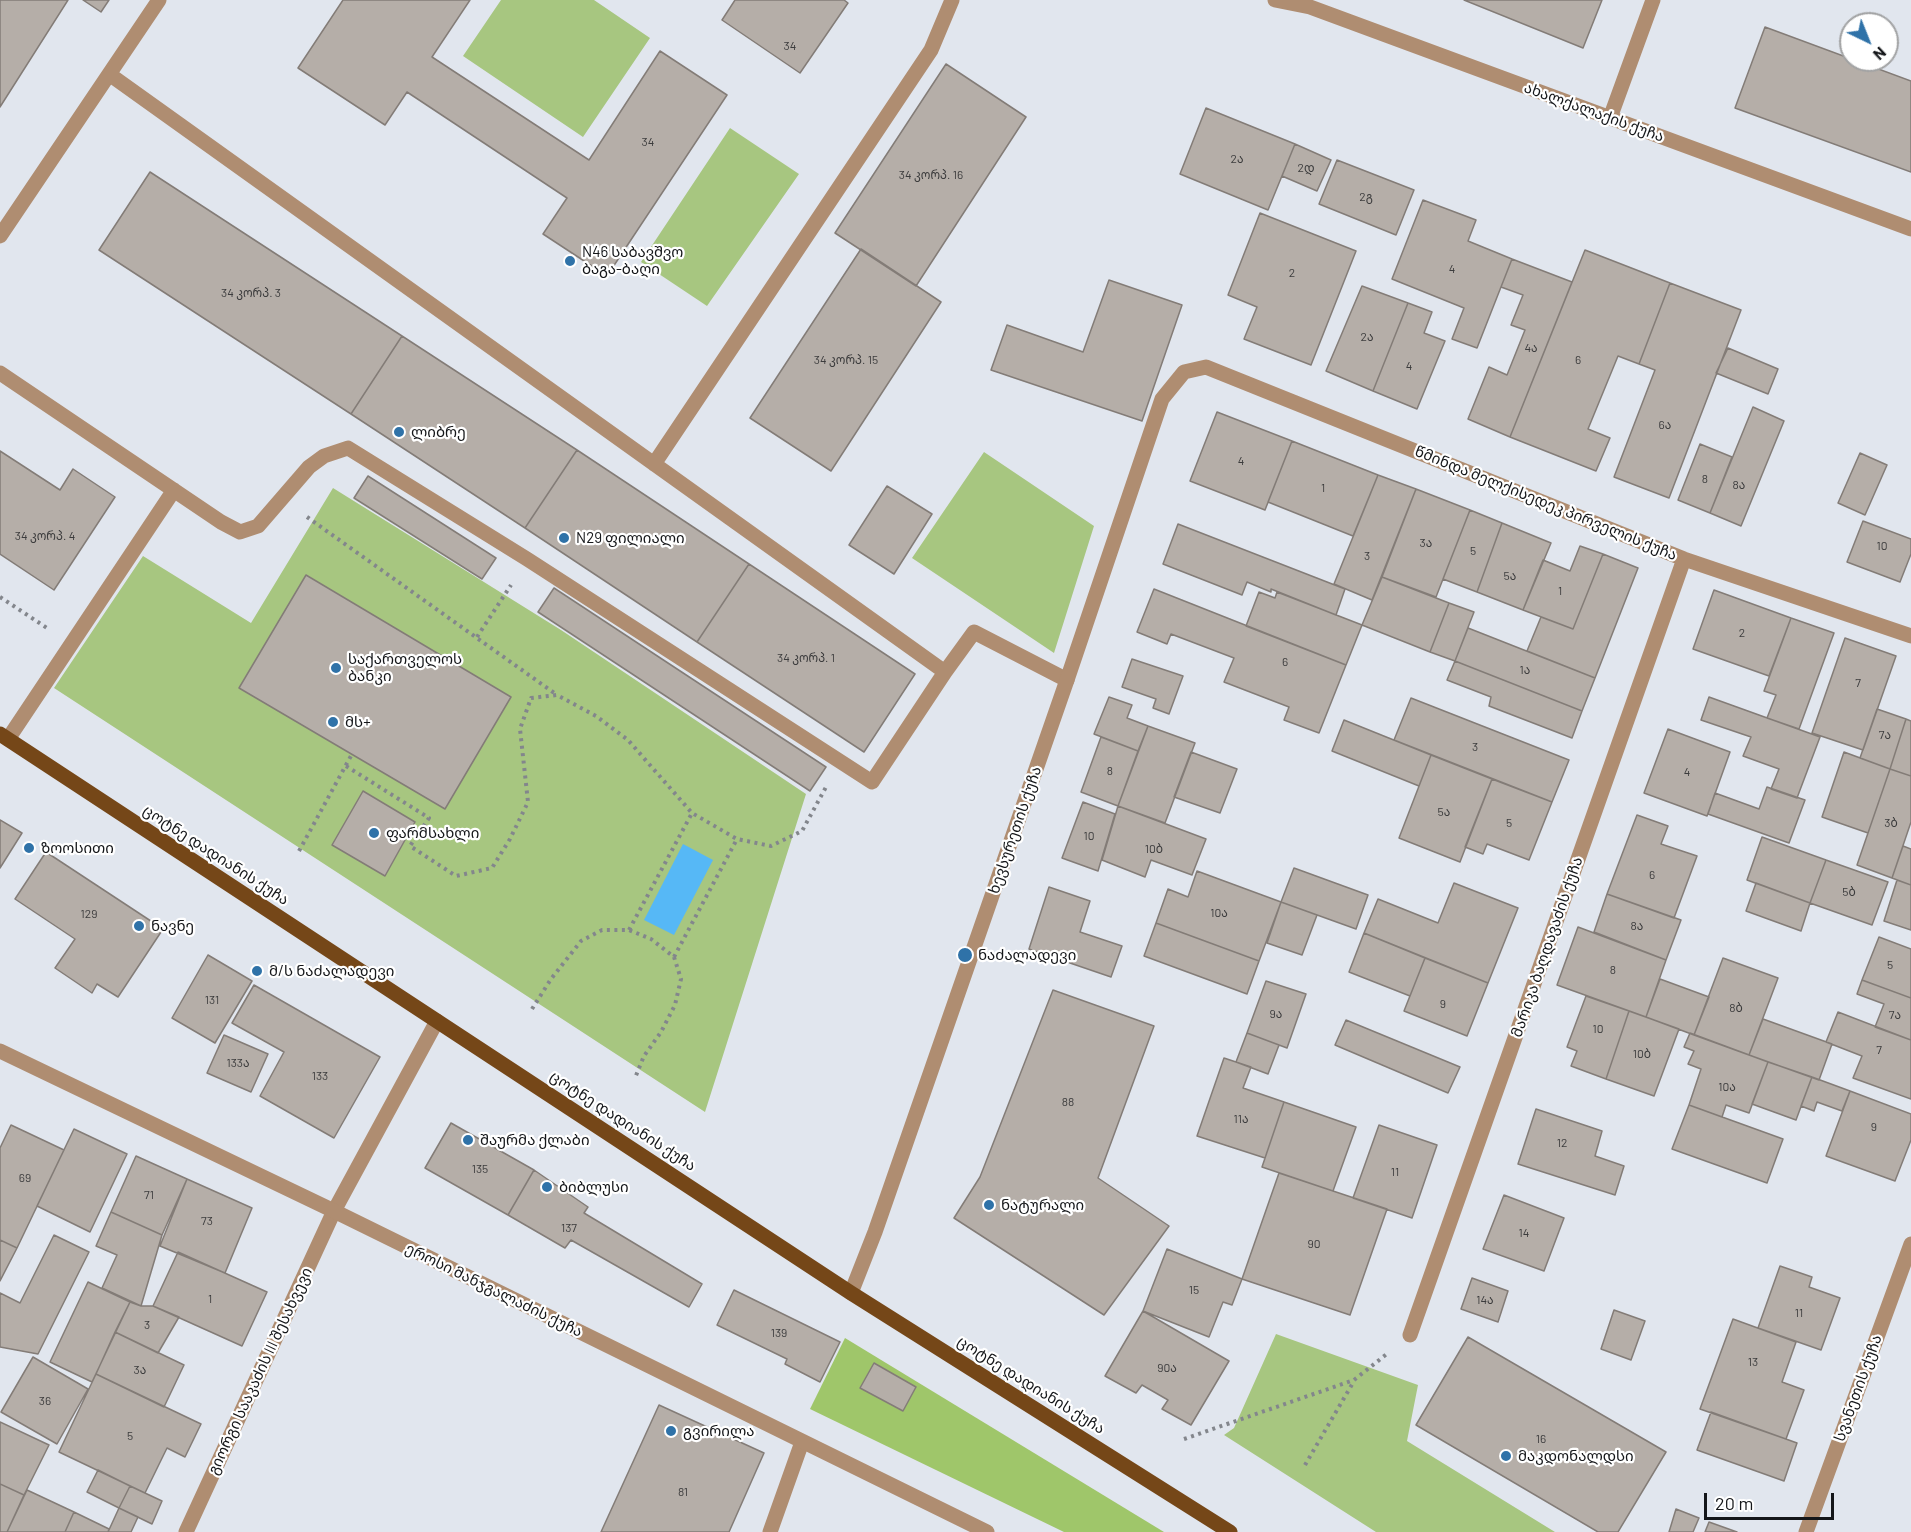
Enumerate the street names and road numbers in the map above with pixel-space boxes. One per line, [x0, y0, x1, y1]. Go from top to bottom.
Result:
street label: ახალქალაქის ქუჩა [1522, 78, 1666, 146]
street label: წმინდა მელქისედეკ პირველის ქუჩა [1412, 442, 1680, 564]
street label: ხევსურეთის ქუჩა [985, 764, 1045, 896]
street label: ცოტნე დადიანის ქუჩა [140, 801, 292, 909]
street label: მარიკა ბაღდავაძის ქუჩა [1508, 854, 1586, 1040]
street label: ცოტნე დადიანის ქუჩა [547, 1067, 699, 1175]
street label: ეროსი მანჯგალაძის ქუჩა [403, 1239, 585, 1341]
street label: გიორგი სააკაძის III შესახვევი [204, 1265, 316, 1477]
street label: ცოტნე დადიანის ქუჩა [954, 1332, 1108, 1438]
street label: სვანეთის ქუჩა [1830, 1332, 1886, 1444]

